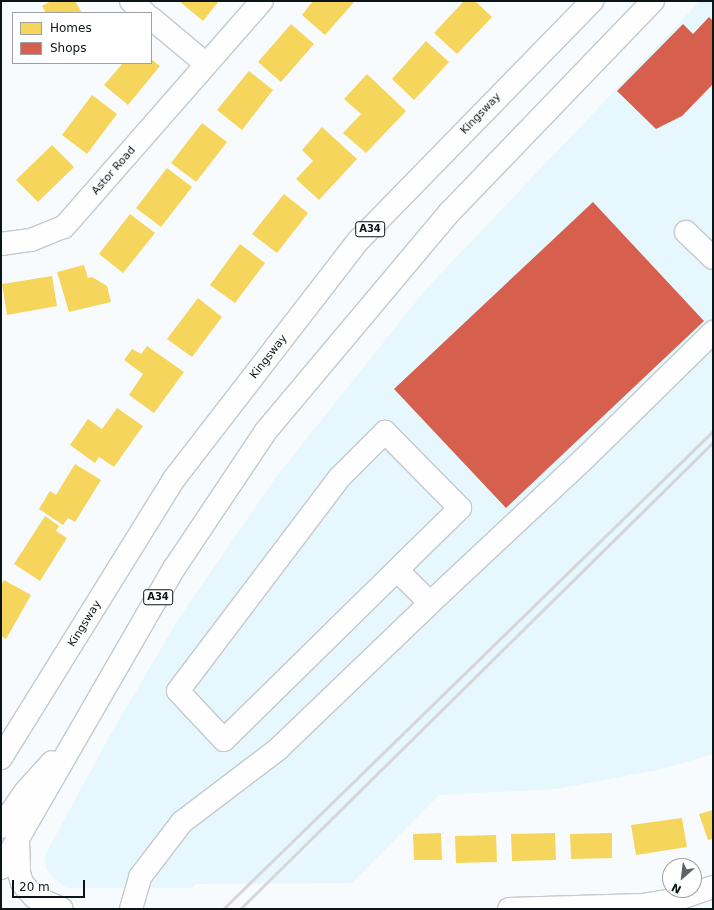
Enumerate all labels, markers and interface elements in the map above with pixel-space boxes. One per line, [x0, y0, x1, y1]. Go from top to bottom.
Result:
legend [12, 12, 152, 64]
text: Homes [50, 21, 92, 35]
text: Shops [50, 41, 86, 55]
street label: Kingsway [458, 91, 504, 137]
street label: Astor Road [89, 144, 139, 198]
road number: A34 [355, 221, 385, 237]
street label: Kingsway [248, 332, 290, 382]
road number: A34 [143, 589, 173, 605]
street label: Kingsway [66, 598, 104, 650]
north arrow [662, 858, 702, 898]
scale bar [14, 872, 87, 898]
text: 20 m [19, 880, 50, 894]
text: N [669, 880, 684, 896]

